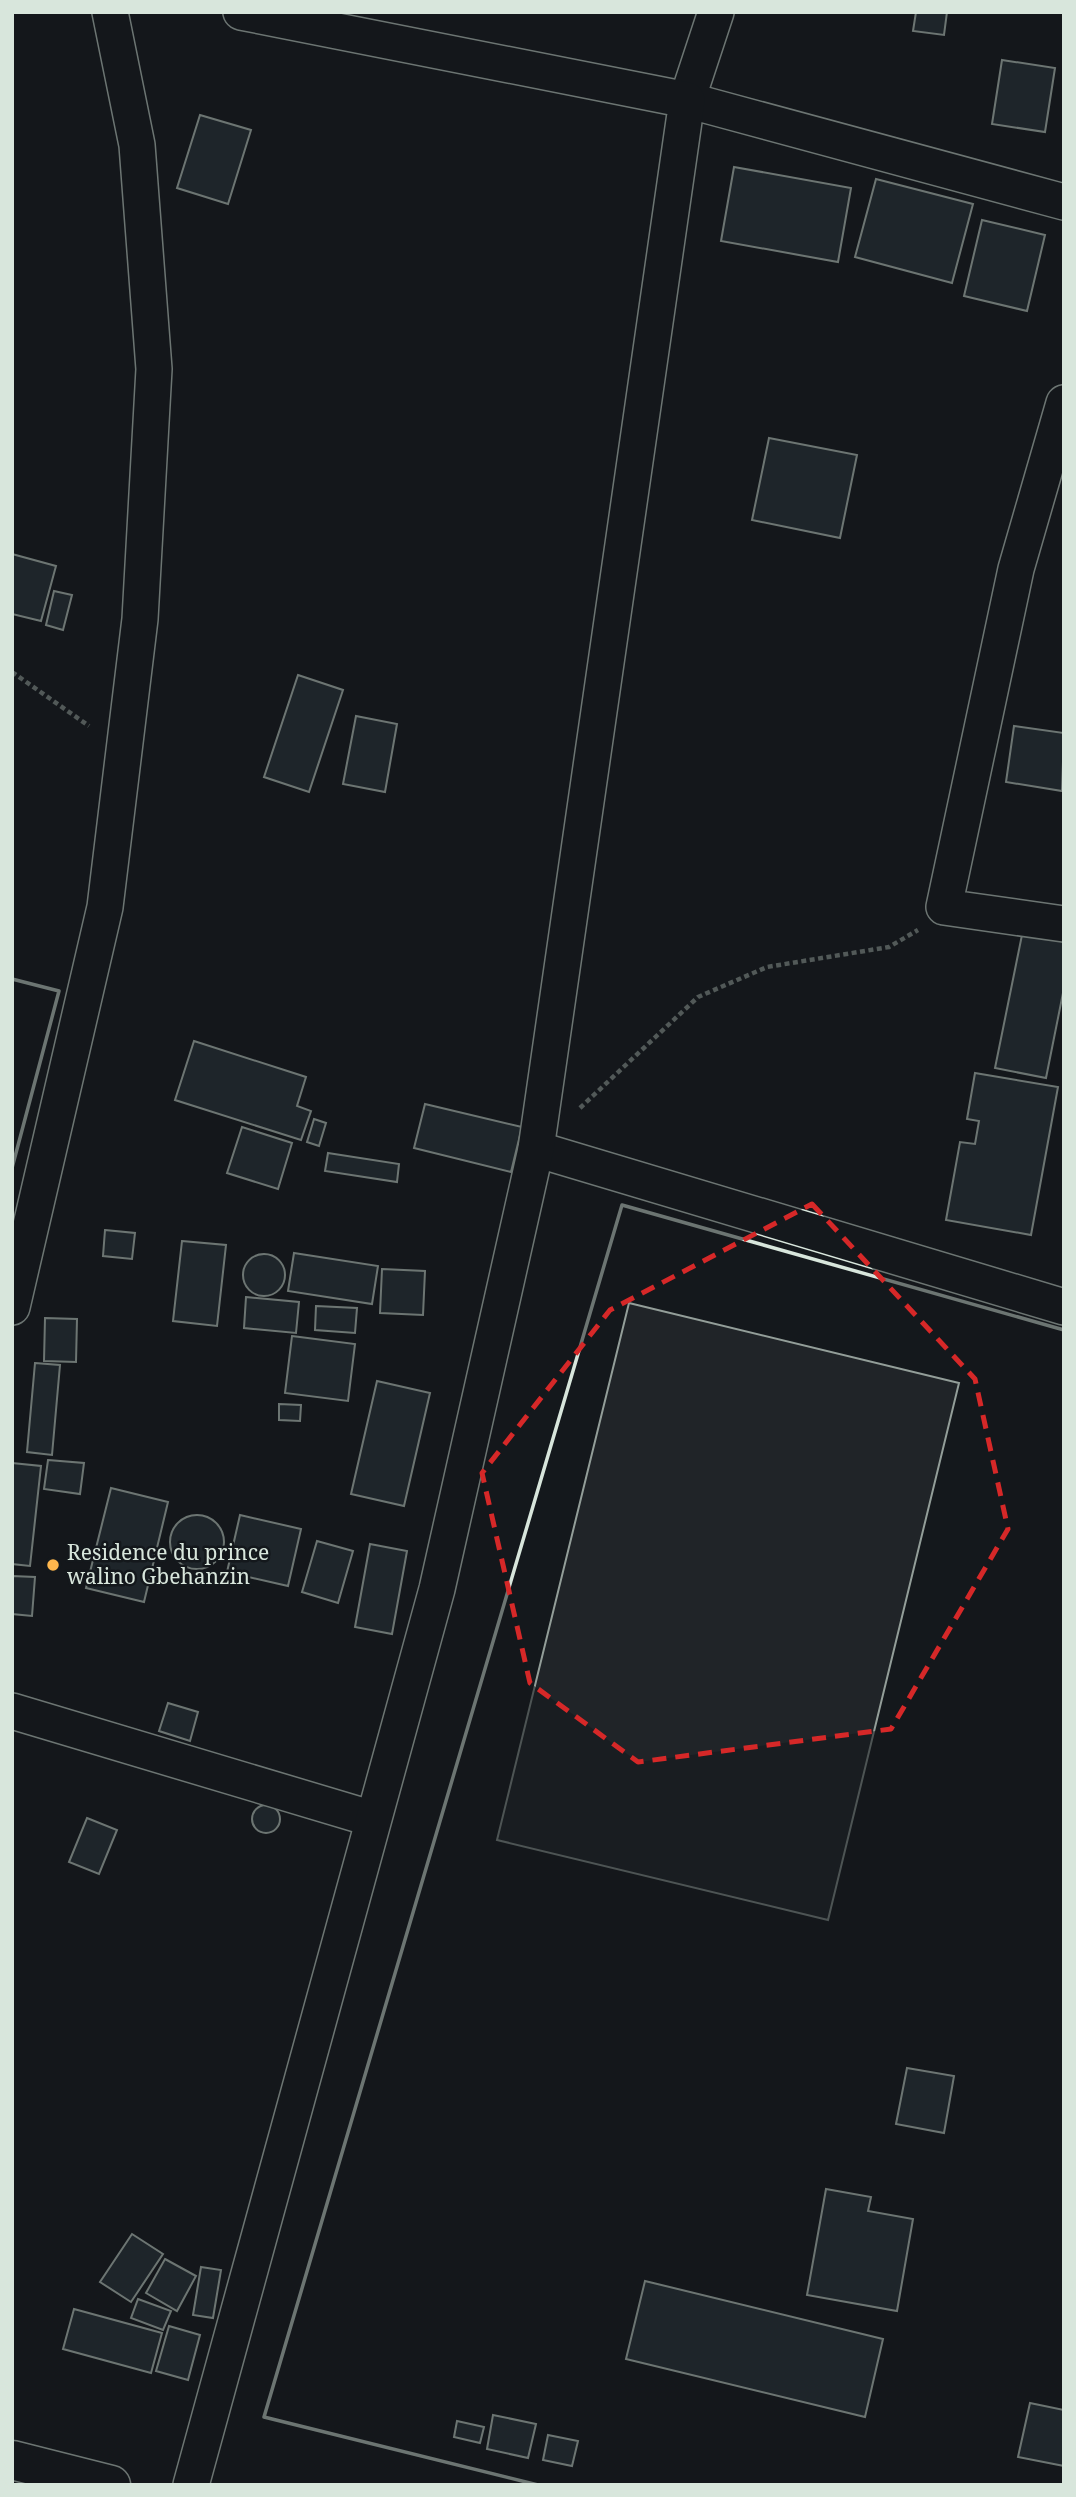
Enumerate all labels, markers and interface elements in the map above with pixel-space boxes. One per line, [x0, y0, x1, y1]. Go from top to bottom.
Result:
place label: Residence du prince walino Gbehanzin [67, 1538, 269, 1590]
marker: Residence du prince walino Gbehanzin [45, 1557, 61, 1573]

